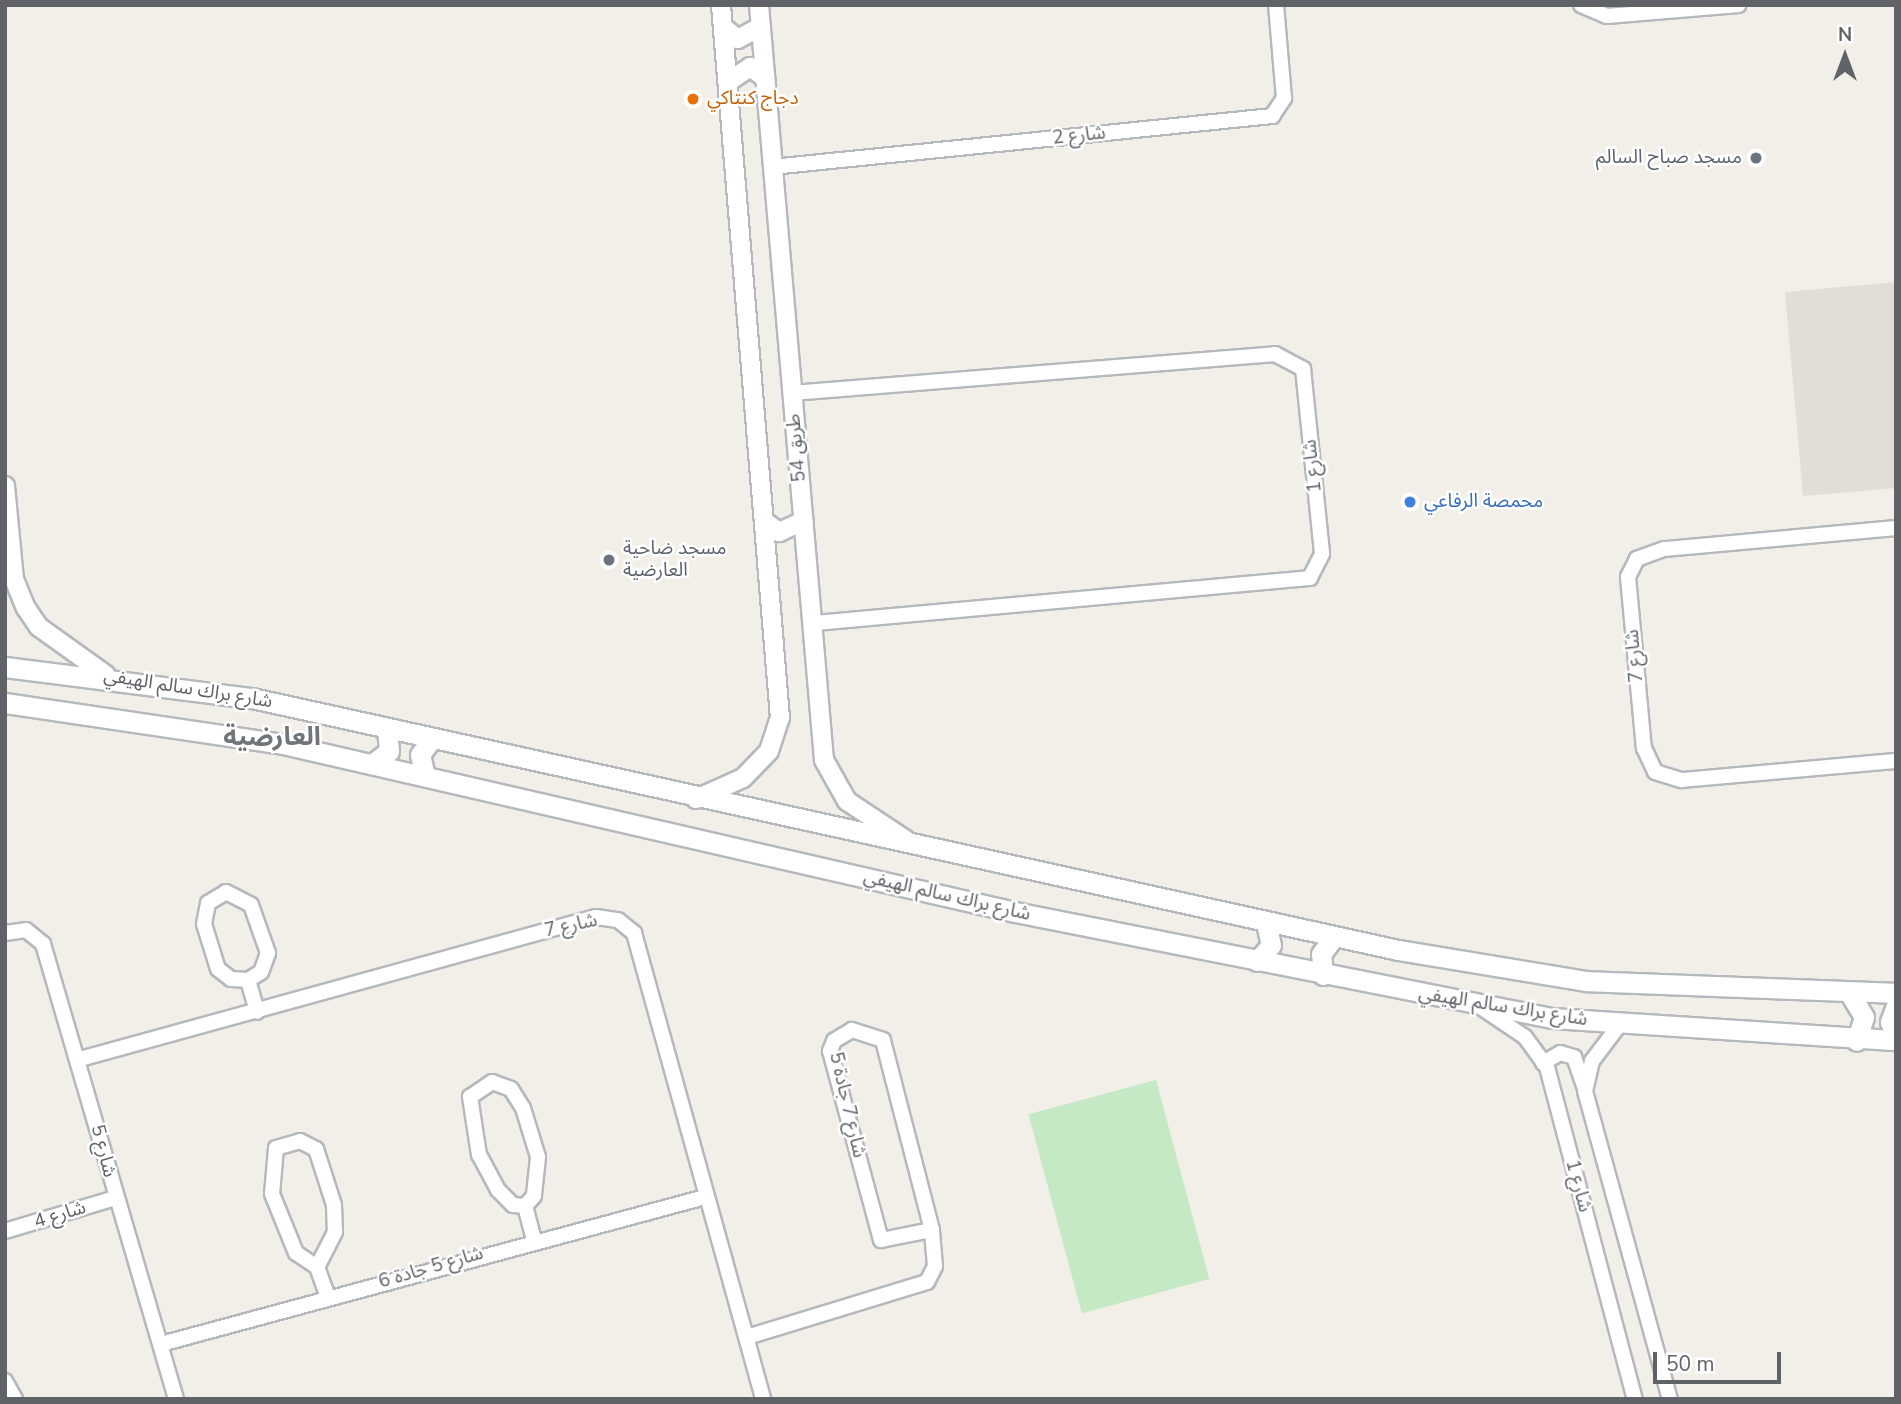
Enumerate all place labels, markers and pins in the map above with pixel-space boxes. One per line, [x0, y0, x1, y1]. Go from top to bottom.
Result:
place label: دجاج كنتاكي [707, 88, 799, 110]
marker: دجاج كنتاكي [685, 91, 701, 107]
place label: مسجد صباح السالم [1596, 147, 1742, 169]
marker: مسجد صباح السالم [1748, 150, 1764, 166]
place label: محمصة الرفاعي [1424, 491, 1543, 513]
marker: محمصة الرفاعي [1402, 494, 1418, 510]
place label: مسجد ضاحية العارضية [623, 538, 726, 582]
marker: مسجد ضاحية العارضية [601, 552, 617, 568]

